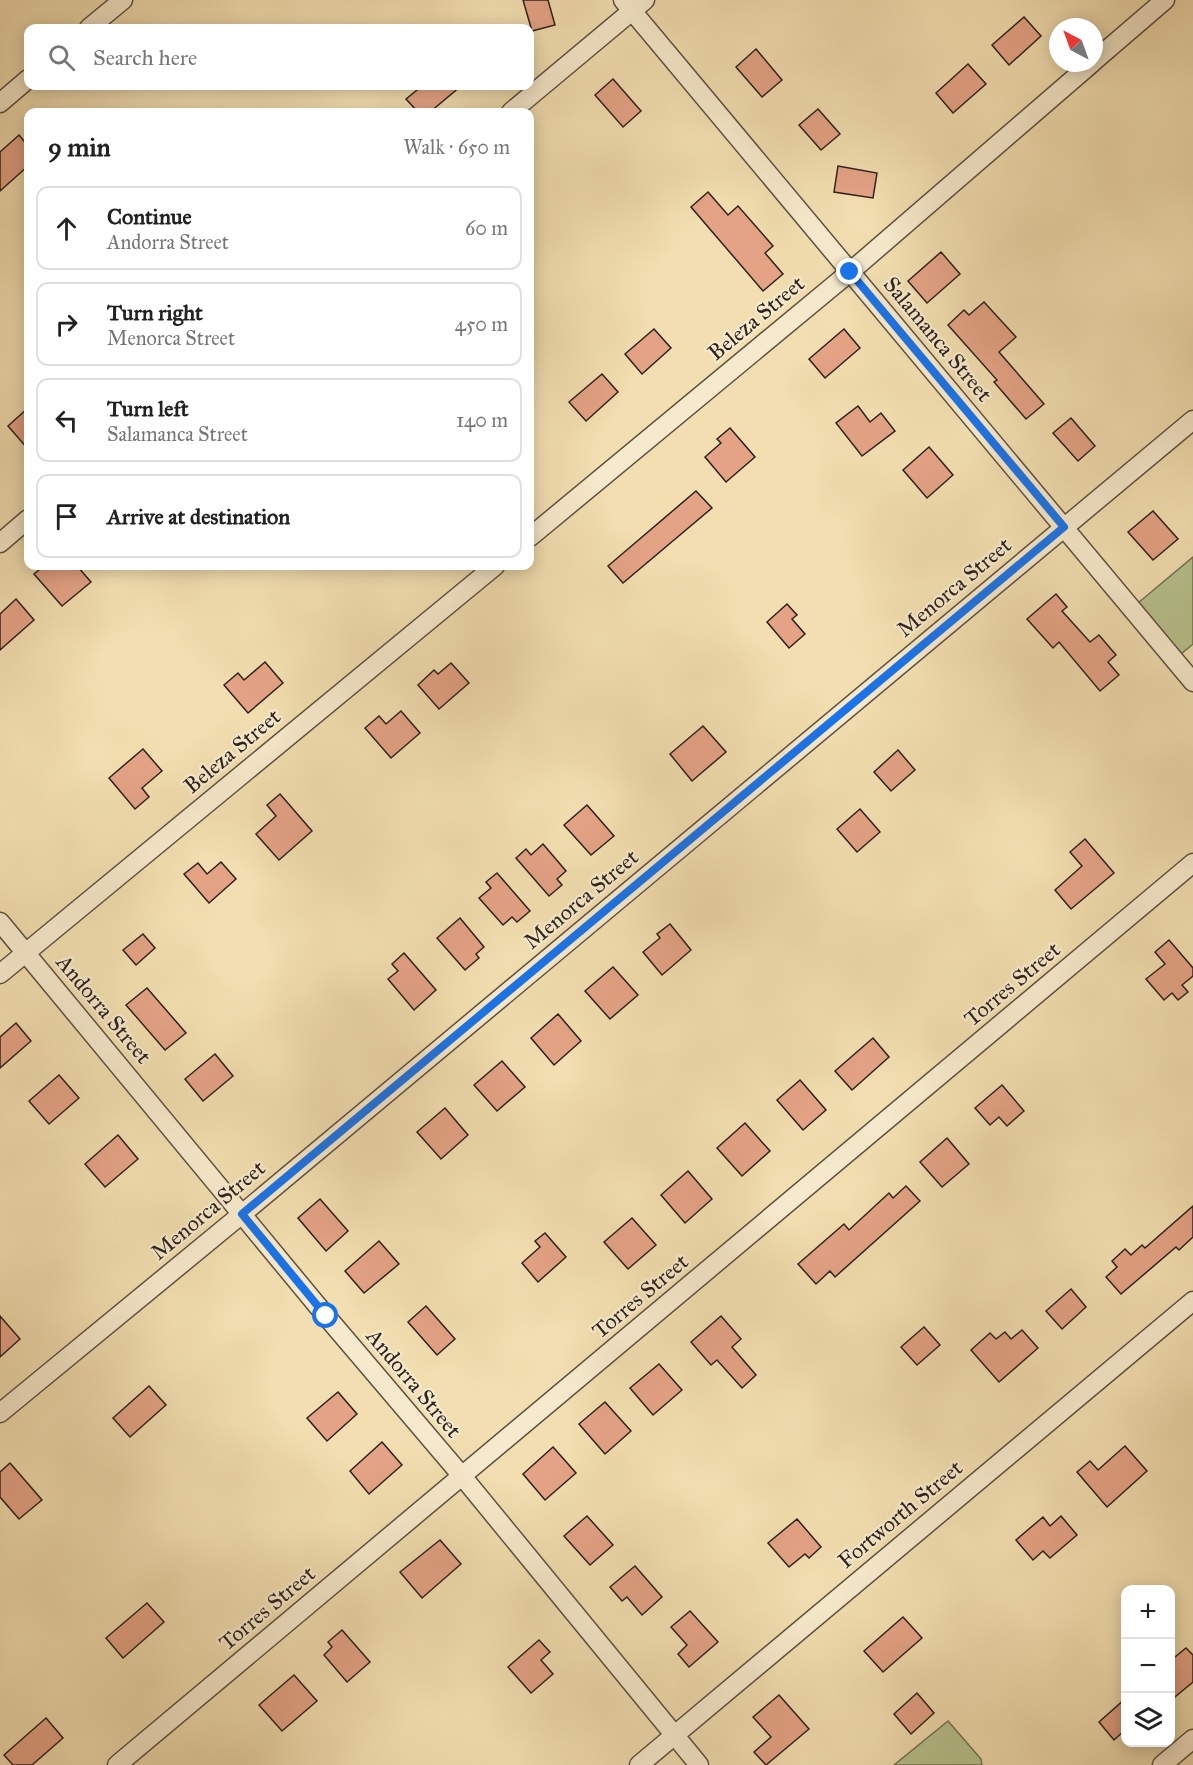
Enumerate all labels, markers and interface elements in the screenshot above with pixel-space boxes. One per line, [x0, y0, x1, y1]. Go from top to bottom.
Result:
north arrow [1049, 18, 1103, 72]
search box [24, 24, 534, 90]
icon: search [45, 41, 78, 74]
text: Search here [93, 44, 197, 71]
text: 9 min [48, 131, 111, 163]
text: Walk · 650 m [404, 135, 510, 159]
text: Continue [107, 203, 192, 230]
icon: ahead [50, 212, 83, 245]
text: 60 m [465, 216, 508, 240]
text: Andorra Street [107, 230, 229, 254]
route end [836, 258, 862, 284]
street label: Beleza Street [702, 270, 810, 366]
street label: Salamanca Street [878, 271, 998, 407]
text: Turn right [107, 299, 203, 326]
icon: right [50, 308, 83, 341]
text: 450 m [455, 312, 508, 336]
text: Menorca Street [107, 326, 235, 350]
text: Turn left [107, 395, 189, 422]
icon: left [50, 404, 83, 437]
text: 140 m [456, 408, 508, 432]
text: Salamanca Street [107, 422, 248, 446]
icon: arrive [50, 500, 83, 533]
text: Arrive at destination [107, 503, 290, 530]
street label: Menorca Street [891, 531, 1017, 643]
street label: Beleza Street [178, 703, 286, 799]
street label: Menorca Street [518, 843, 644, 955]
street label: Torres Street [958, 936, 1066, 1032]
street label: Andorra Street [50, 948, 158, 1069]
street label: Menorca Street [145, 1154, 271, 1266]
street label: Torres Street [586, 1248, 694, 1344]
route start [312, 1302, 338, 1328]
street label: Andorra Street [360, 1322, 468, 1443]
street label: Fortworth Street [832, 1454, 968, 1574]
street label: Torres Street [213, 1560, 321, 1656]
map controls [1121, 1585, 1175, 1747]
button: + [1121, 1585, 1175, 1639]
button: − [1121, 1639, 1175, 1693]
button: layers [1121, 1693, 1175, 1747]

